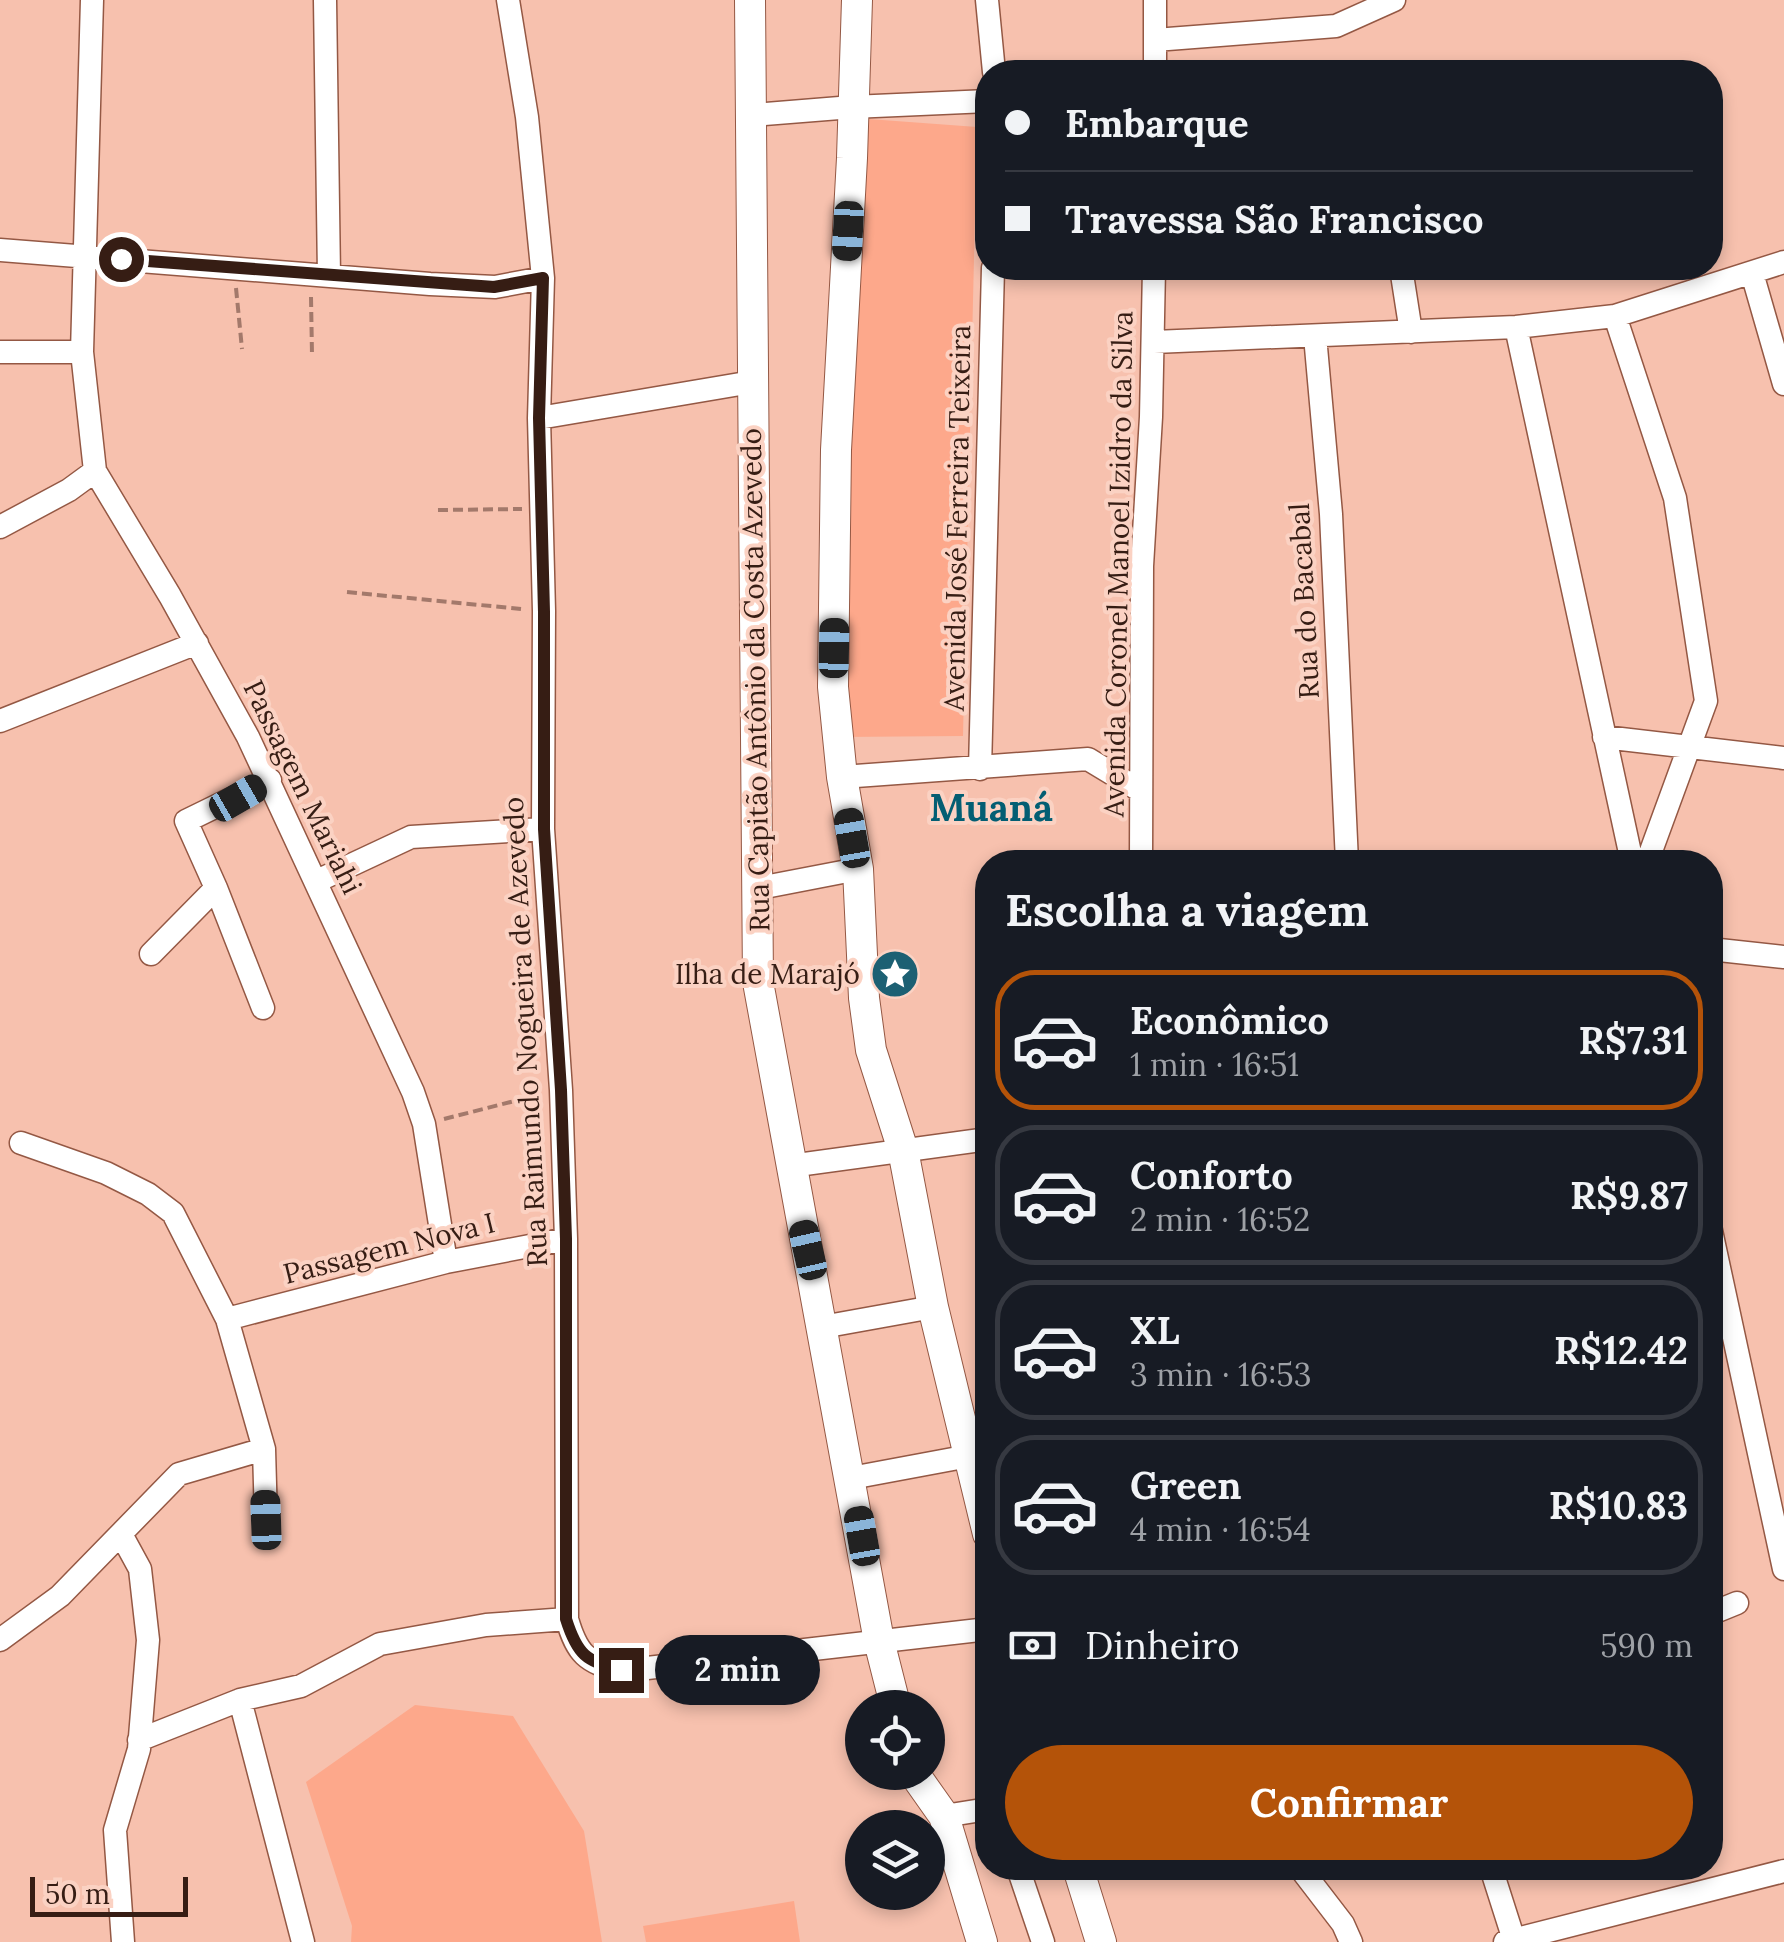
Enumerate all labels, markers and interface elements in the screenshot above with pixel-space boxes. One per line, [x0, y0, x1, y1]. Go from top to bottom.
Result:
text: Embarque [1065, 99, 1249, 147]
text: Travessa São Francisco [1065, 195, 1483, 243]
car [831, 200, 865, 262]
route start [99, 237, 144, 282]
street label: Avenida Coronel Manoel Izidro da Silva [1096, 311, 1140, 818]
street label: Avenida José Ferreira Teixeira [936, 325, 978, 712]
street label: Rua Capitão Antônio da Costa Azevedo [733, 428, 777, 932]
street label: Rua do Bacabal [1281, 502, 1327, 700]
car [818, 618, 850, 678]
street label: Passagem Mariahi [236, 674, 370, 900]
car [205, 770, 271, 826]
district label: Muaná [929, 783, 1053, 831]
street label: Rua Raimundo Nogueira de Azevedo [495, 796, 555, 1268]
car [832, 806, 872, 870]
text: Escolha a viagem [1005, 881, 1369, 938]
place icon: Ilha de Marajó [869, 948, 921, 1000]
place label: Ilha de Marajó [675, 956, 860, 992]
icon: car [1010, 995, 1100, 1085]
text: Econômico [1130, 996, 1329, 1044]
text: R$7.31 [1579, 1016, 1688, 1064]
text: 1 min · 16:51 [1130, 1044, 1299, 1085]
icon: car [1010, 1150, 1100, 1240]
text: Conforto [1130, 1151, 1293, 1199]
text: R$9.87 [1570, 1171, 1688, 1219]
text: 2 min · 16:52 [1130, 1199, 1310, 1240]
street label: Passagem Nova I [279, 1204, 499, 1292]
car [787, 1217, 829, 1283]
icon: car [1010, 1305, 1100, 1395]
text: XL [1130, 1306, 1180, 1354]
text: R$12.42 [1554, 1326, 1688, 1374]
text: 3 min · 16:53 [1130, 1354, 1312, 1395]
icon: car [1010, 1460, 1100, 1550]
text: Green [1130, 1461, 1242, 1509]
text: R$10.83 [1549, 1481, 1688, 1529]
car [250, 1489, 282, 1551]
car [842, 1504, 882, 1568]
text: 4 min · 16:54 [1130, 1509, 1311, 1550]
icon: cash [1005, 1618, 1060, 1673]
text: Dinheiro [1085, 1621, 1240, 1669]
text: 590 m [1600, 1625, 1693, 1666]
callout: 2 min [656, 1635, 821, 1705]
route end [599, 1648, 644, 1693]
text: 2 min [695, 1649, 780, 1690]
map controls [845, 1690, 945, 1910]
button: locate [845, 1690, 945, 1790]
button: Confirmar [1005, 1745, 1693, 1860]
button: layers [845, 1810, 945, 1910]
scale bar [30, 1872, 188, 1916]
text: 50 m [45, 1876, 110, 1912]

